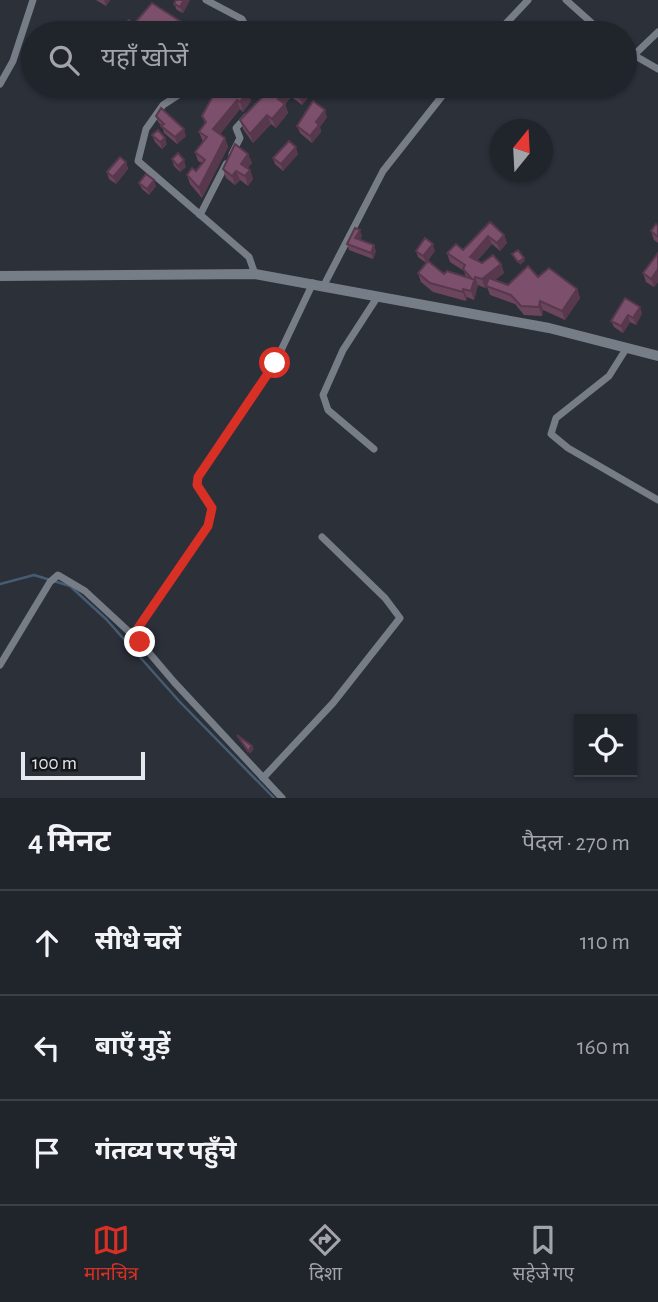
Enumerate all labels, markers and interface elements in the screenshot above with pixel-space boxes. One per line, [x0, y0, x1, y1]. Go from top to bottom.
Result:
search box [21, 21, 637, 98]
icon: search [45, 41, 83, 79]
text: यहाँ खोजें [101, 45, 188, 71]
north arrow [490, 119, 553, 182]
route start [259, 347, 290, 378]
route end [124, 626, 155, 657]
map controls [574, 714, 637, 777]
button: locate [574, 714, 637, 777]
scale bar [21, 749, 145, 781]
text: 100 m [32, 754, 77, 773]
text: 4 मिनट [28, 827, 111, 857]
text: पैदल · 270 m [522, 832, 630, 855]
icon: ahead [28, 924, 66, 962]
text: सीधे चलें [95, 928, 181, 954]
text: 110 m [580, 931, 630, 954]
icon: left [28, 1029, 66, 1067]
text: बाएँ मुड़ें [95, 1033, 170, 1059]
text: 160 m [577, 1036, 630, 1059]
icon: arrive [28, 1134, 66, 1172]
text: गंतव्य पर पहुँचे [95, 1138, 237, 1164]
tab: मानचित्र [84, 1221, 138, 1288]
tab: दिशा [306, 1221, 344, 1288]
tab: सहेजे गए [513, 1221, 574, 1288]

